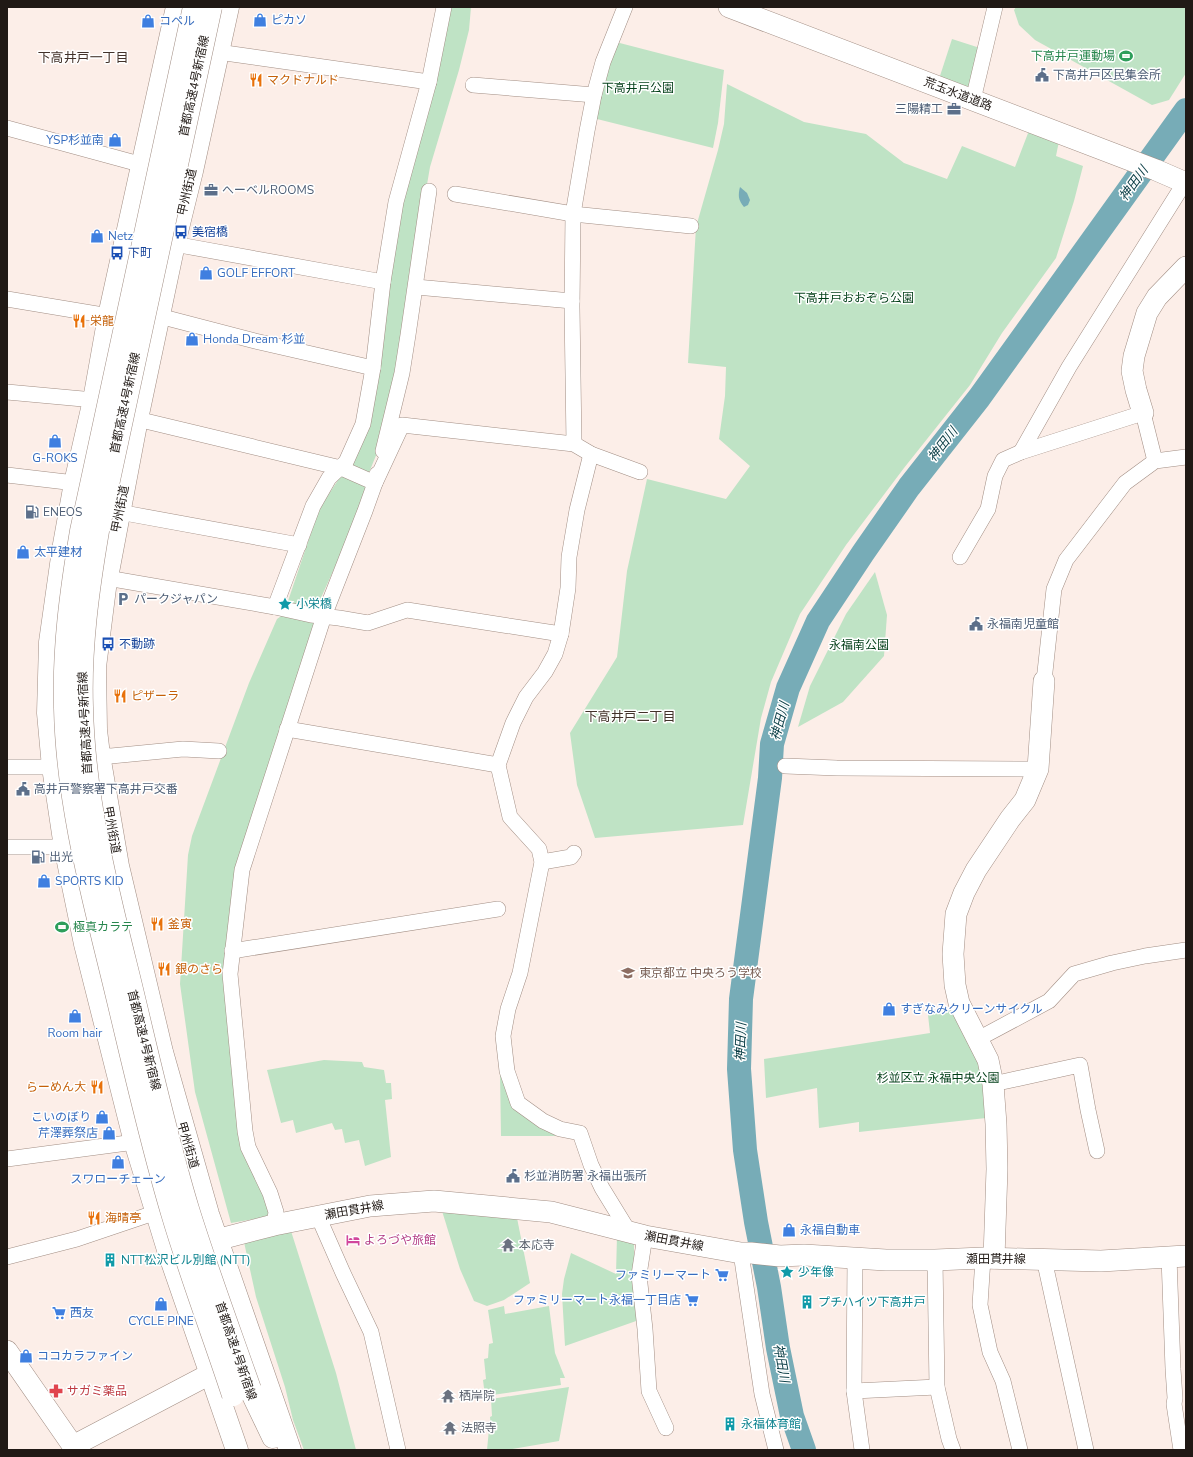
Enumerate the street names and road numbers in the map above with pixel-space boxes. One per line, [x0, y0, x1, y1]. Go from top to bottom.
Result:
street label: 首都高速4号新宿線 [175, 34, 213, 138]
street label: 荒玉水道道路 [922, 74, 994, 114]
street label: 甲州街道 [174, 167, 200, 217]
street label: 首都高速4号新宿線 [106, 351, 144, 455]
street label: 甲州街道 [108, 484, 132, 534]
street label: 首都高速4号新宿線 [74, 671, 96, 775]
street label: 甲州街道 [100, 805, 124, 855]
street label: 首都高速4号新宿線 [124, 988, 164, 1092]
street label: 甲州街道 [174, 1120, 202, 1170]
street label: 瀬田貫井線 [323, 1197, 385, 1223]
street label: 瀬田貫井線 [643, 1227, 705, 1255]
street label: 瀬田貫井線 [966, 1251, 1026, 1267]
street label: 首都高速4号新宿線 [212, 1300, 260, 1402]

